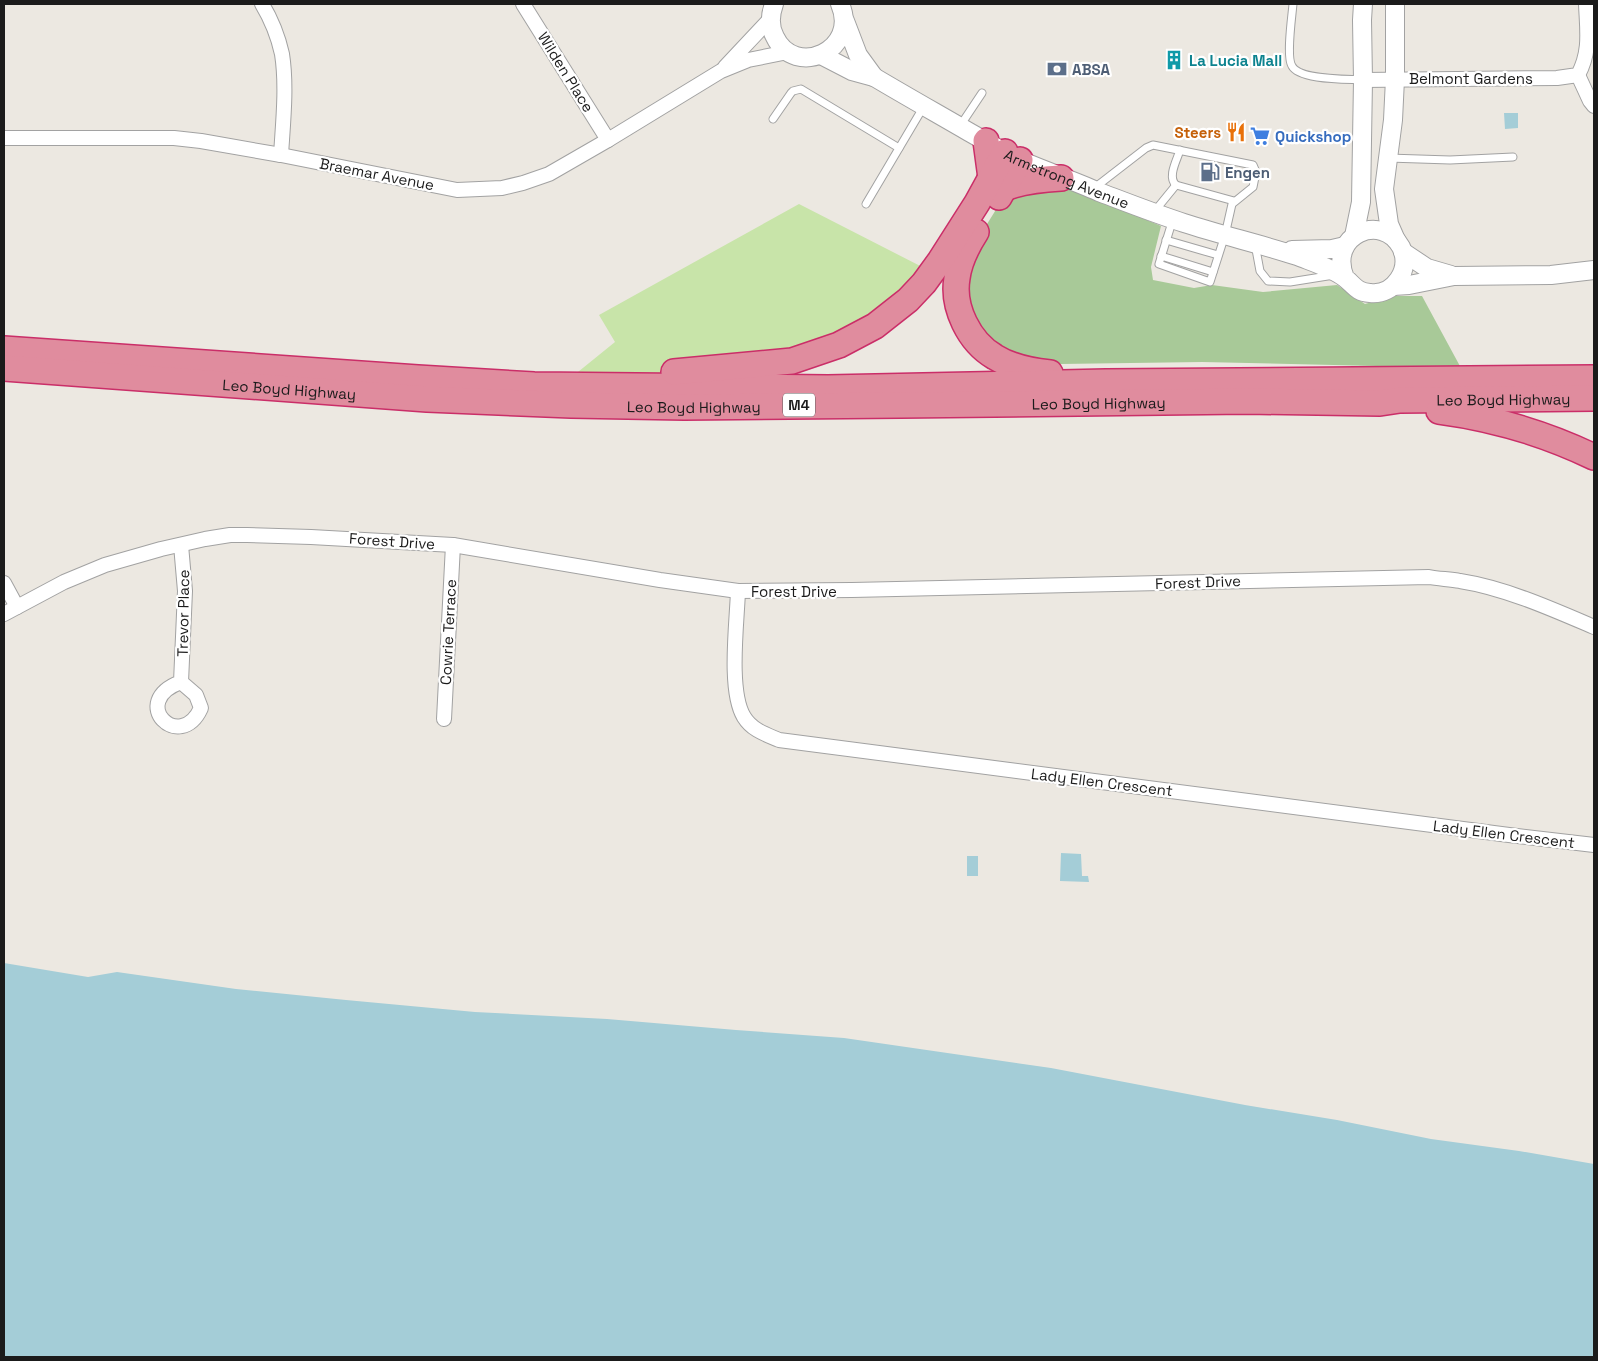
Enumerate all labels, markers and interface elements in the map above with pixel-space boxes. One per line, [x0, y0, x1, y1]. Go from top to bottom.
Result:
street label: Wilden Place [534, 28, 598, 116]
building icon: La Lucia Mall [1163, 49, 1185, 71]
place label: La Lucia Mall [1189, 51, 1282, 70]
bank icon: ABSA [1046, 58, 1068, 80]
place label: ABSA [1072, 60, 1111, 79]
street label: Belmont Gardens [1409, 69, 1533, 88]
restaurant icon: Steers [1225, 121, 1247, 143]
place label: Steers [1174, 123, 1221, 142]
supermarket icon: Quickshop [1249, 125, 1271, 147]
place label: Quickshop [1275, 127, 1351, 146]
street label: Armstrong Avenue [1001, 144, 1132, 212]
street label: Braemar Avenue [318, 154, 436, 194]
fuel station icon: Engen [1199, 161, 1221, 183]
place label: Engen [1225, 163, 1270, 182]
street label: Leo Boyd Highway [222, 375, 357, 403]
street label: Leo Boyd Highway [1436, 389, 1570, 409]
street label: Leo Boyd Highway [1032, 392, 1166, 413]
road number: M4 [783, 394, 815, 416]
street label: Leo Boyd Highway [627, 396, 761, 417]
street label: Forest Drive [348, 529, 436, 553]
street label: Trevor Place [173, 569, 193, 657]
street label: Forest Drive [1155, 571, 1241, 593]
street label: Cowrie Terrace [436, 578, 460, 685]
street label: Forest Drive [751, 582, 837, 601]
street label: Lady Ellen Crescent [1030, 764, 1174, 800]
street label: Lady Ellen Crescent [1432, 816, 1576, 852]

